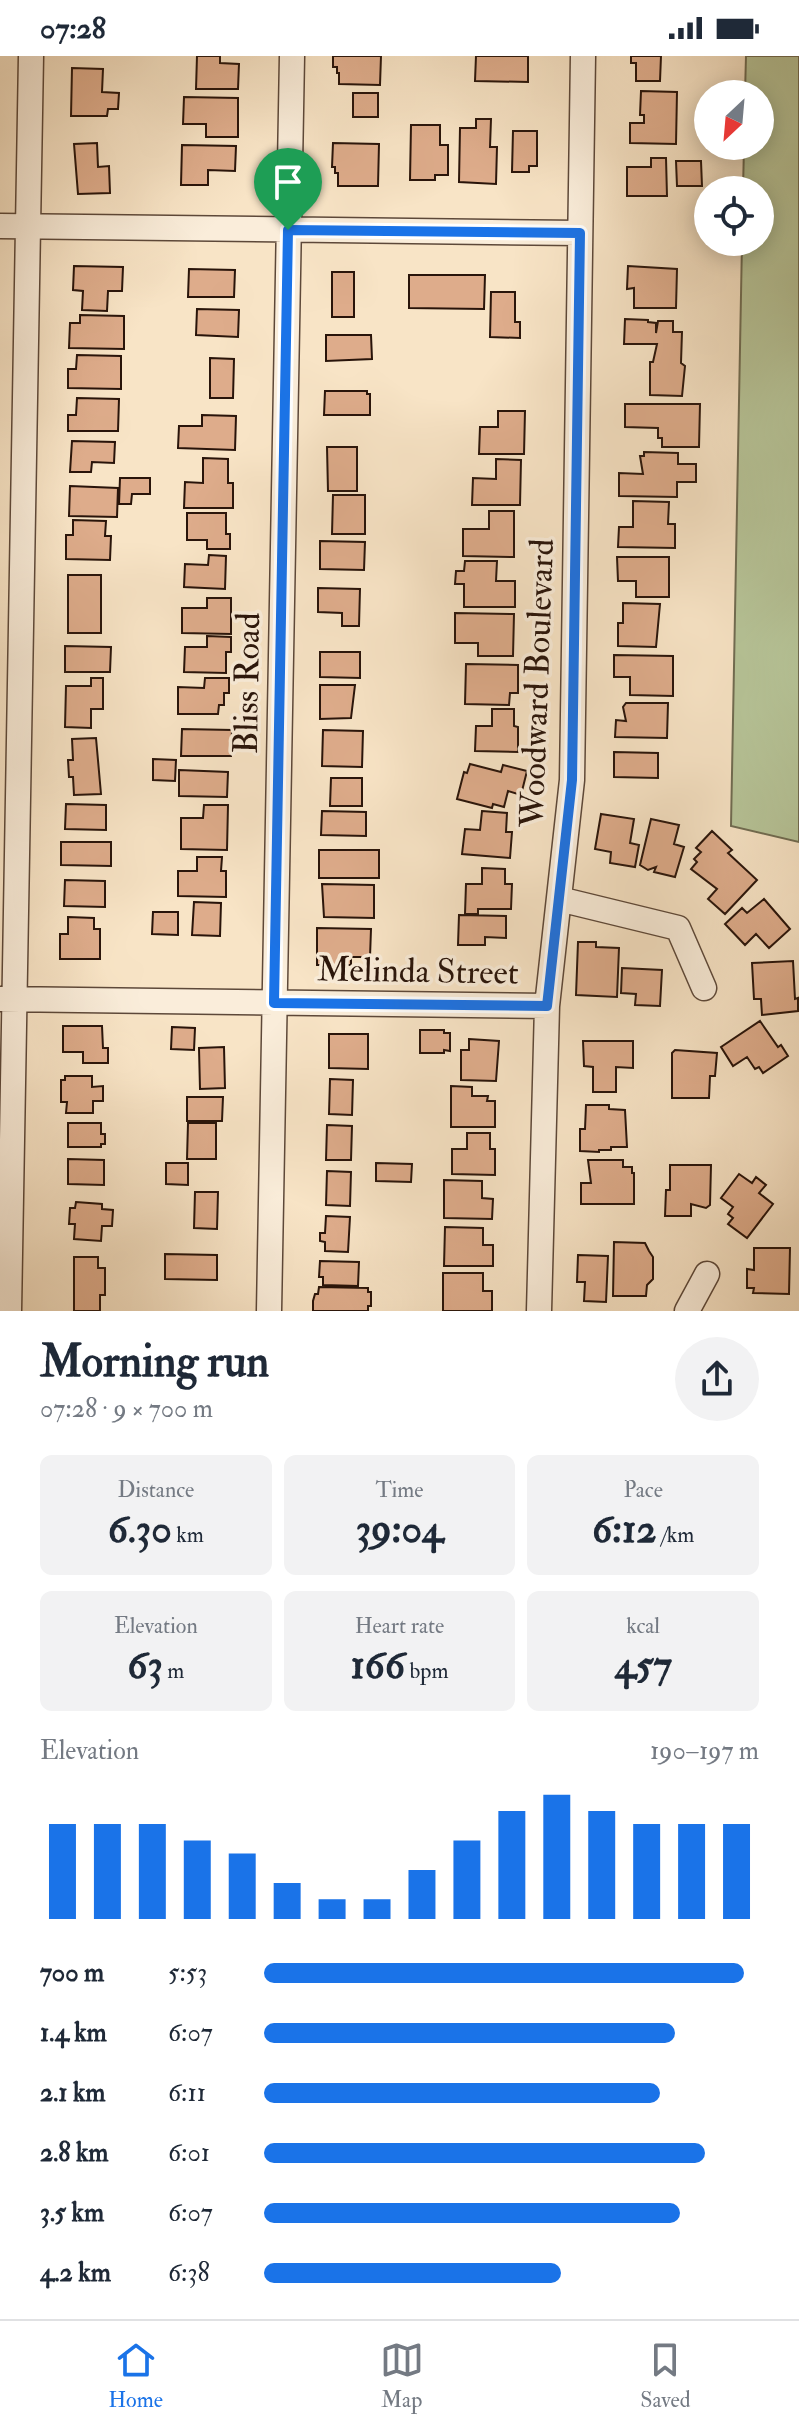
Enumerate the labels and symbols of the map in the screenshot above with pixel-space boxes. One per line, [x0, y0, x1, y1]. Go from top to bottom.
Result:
north arrow [694, 80, 774, 160]
pin [254, 148, 322, 230]
street label: Woodward Boulevard [511, 538, 564, 829]
street label: Bliss Road [225, 612, 270, 754]
street label: Melinda Street [317, 948, 519, 995]

